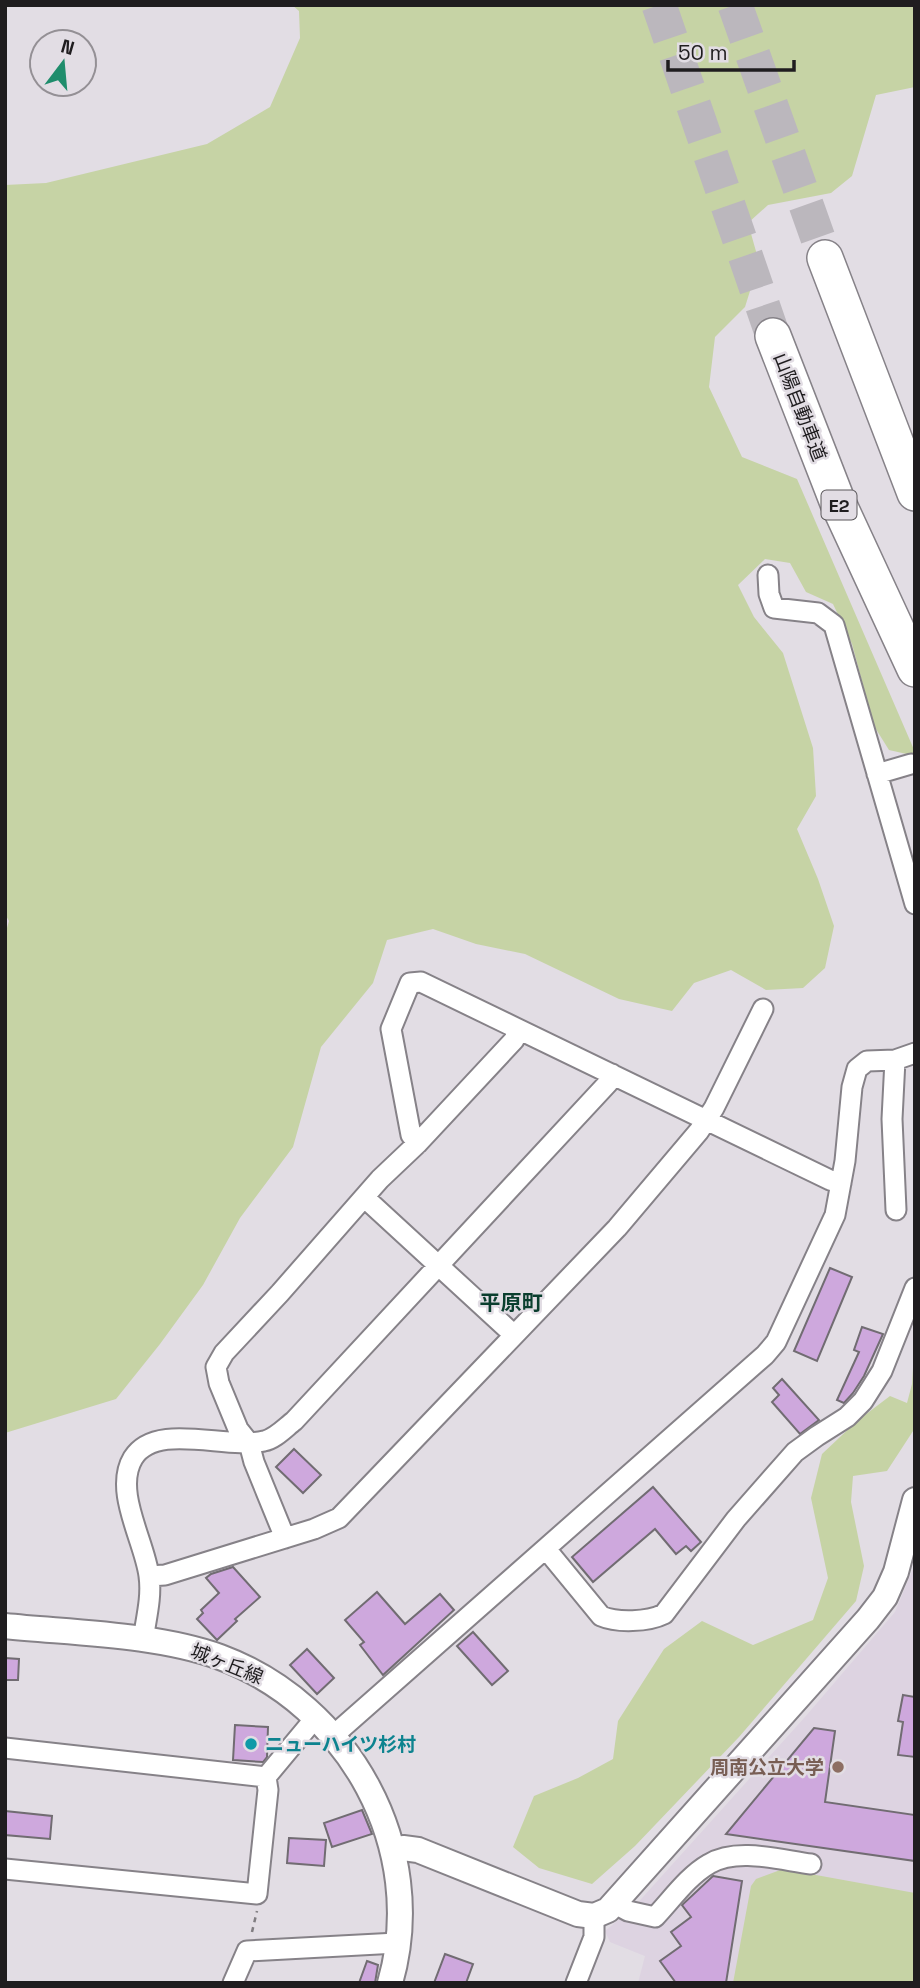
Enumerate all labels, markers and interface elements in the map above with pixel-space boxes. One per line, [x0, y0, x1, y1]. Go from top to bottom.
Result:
north arrow [28, 28, 98, 98]
scale bar [668, 28, 794, 72]
text: N [58, 33, 77, 61]
text: 50 m [678, 39, 728, 66]
street label: 山陽自動車道 [768, 349, 832, 465]
road number: E2 [822, 490, 856, 520]
district label: 平原町 [480, 1289, 543, 1316]
street label: 城ヶ丘線 [187, 1638, 267, 1690]
place label: ニューハイツ杉村 [265, 1732, 416, 1757]
marker: ニューハイツ杉村 [243, 1736, 259, 1752]
place label: 周南公立大学 [710, 1755, 824, 1780]
marker: 周南公立大学 [830, 1759, 846, 1775]

